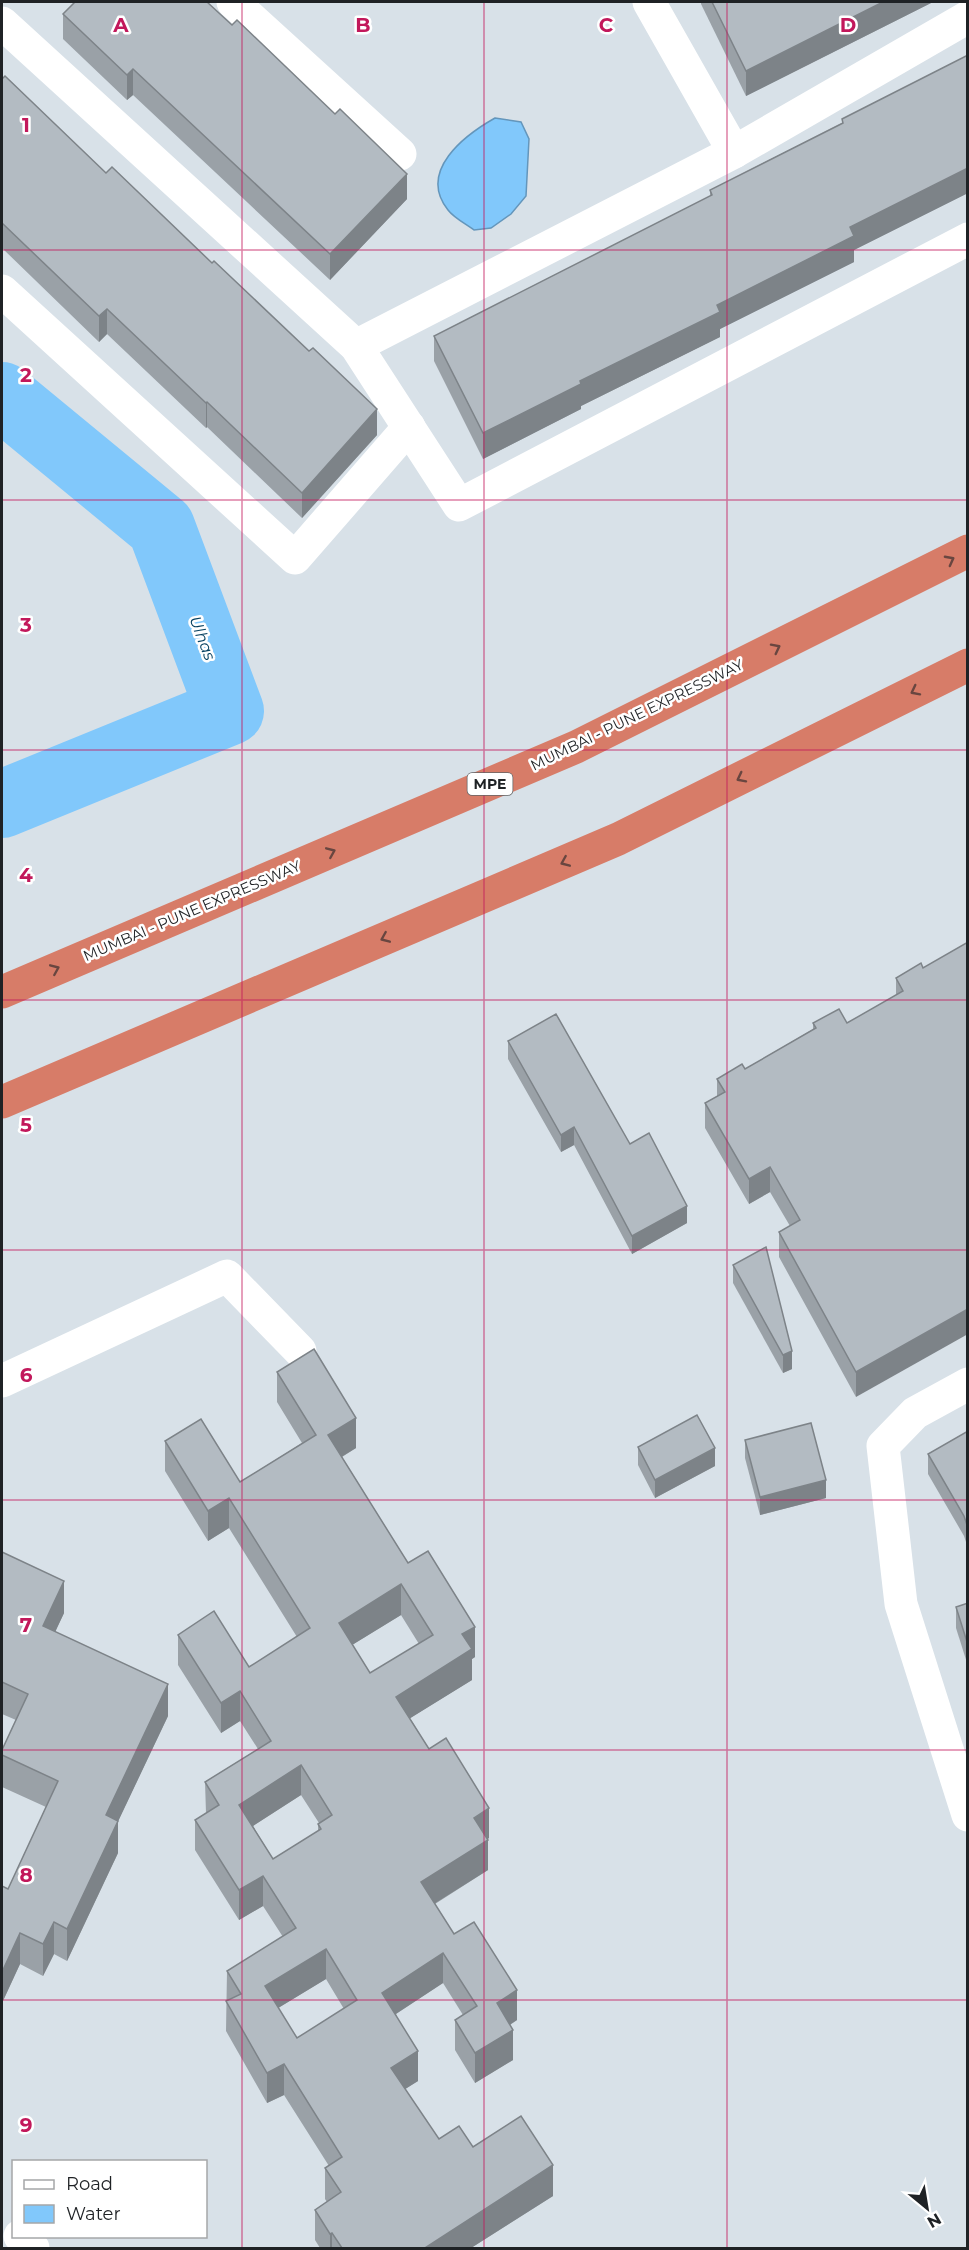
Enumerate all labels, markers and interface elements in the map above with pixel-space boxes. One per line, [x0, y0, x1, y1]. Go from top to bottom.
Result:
text: A [112, 13, 129, 37]
text: B [355, 13, 371, 37]
text: C [599, 13, 614, 37]
text: D [840, 13, 856, 37]
text: 1 [22, 113, 30, 137]
text: 2 [20, 363, 32, 387]
one-way arrow [944, 556, 954, 567]
text: 3 [19, 613, 32, 637]
water label: Ulhas [185, 613, 220, 663]
one-way arrow [769, 644, 780, 655]
street label: MUMBAI - PUNE EXPRESSWAY [527, 654, 747, 774]
one-way arrow [911, 684, 922, 695]
one-way arrow [736, 771, 747, 782]
road number: MPE [468, 773, 512, 795]
one-way arrow [325, 847, 336, 859]
one-way arrow [560, 855, 571, 867]
street label: MUMBAI - PUNE EXPRESSWAY [80, 856, 304, 965]
text: 4 [19, 863, 33, 887]
one-way arrow [381, 931, 392, 943]
one-way arrow [49, 964, 60, 976]
text: 5 [20, 1113, 32, 1137]
text: 6 [20, 1363, 33, 1387]
text: 7 [20, 1613, 32, 1637]
text: 8 [19, 1863, 33, 1887]
text: 9 [20, 2113, 32, 2137]
legend [12, 2160, 207, 2238]
text: Road [66, 2173, 113, 2195]
north arrow [897, 2178, 957, 2238]
text: Water [66, 2203, 121, 2225]
text: N [924, 2209, 945, 2232]

